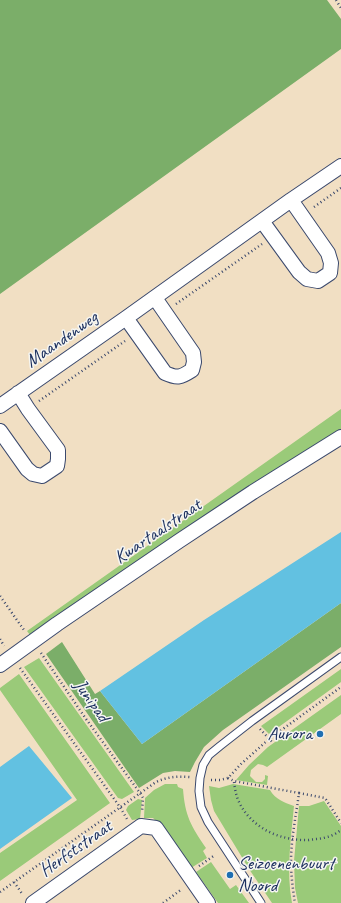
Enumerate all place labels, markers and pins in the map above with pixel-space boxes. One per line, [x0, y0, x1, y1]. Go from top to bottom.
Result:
place label: Aurora [267, 723, 312, 745]
marker: Aurora [315, 729, 325, 739]
place label: Seizoenenbuurt Noord [238, 853, 334, 897]
marker: Seizoenenbuurt Noord [225, 870, 235, 880]

